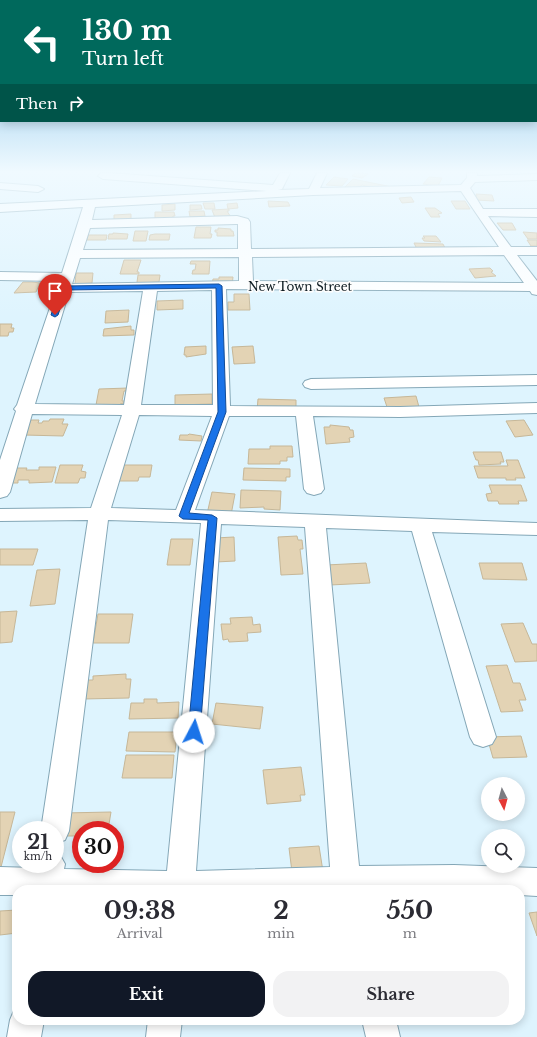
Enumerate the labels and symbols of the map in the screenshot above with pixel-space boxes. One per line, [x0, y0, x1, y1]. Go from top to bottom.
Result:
pin [38, 274, 72, 315]
street label: New Town Street [248, 279, 353, 294]
position arrow [173, 711, 215, 753]
north arrow [481, 777, 525, 821]
speed limit sign: 30 [72, 821, 124, 873]

